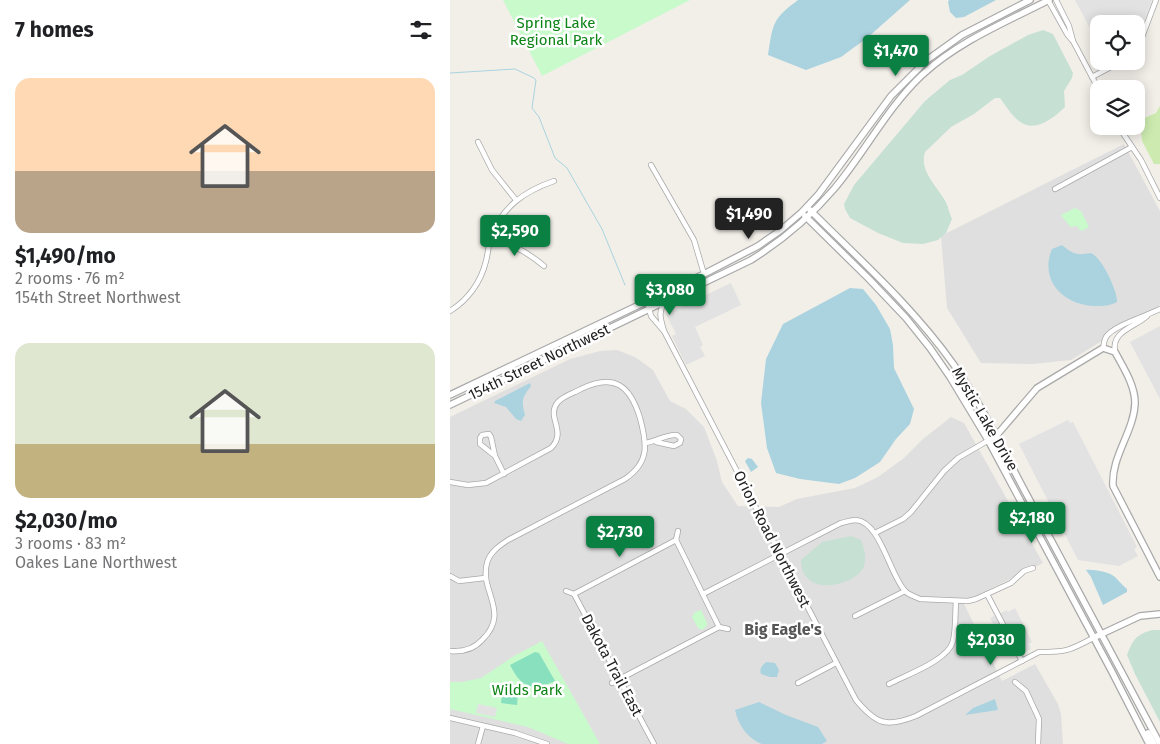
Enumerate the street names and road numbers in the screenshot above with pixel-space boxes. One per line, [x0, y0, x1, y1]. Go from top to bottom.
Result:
street label: 154th Street Northwest [465, 320, 613, 404]
street label: Mystic Lake Drive [948, 364, 1022, 474]
street label: Orion Road Northwest [730, 468, 815, 611]
street label: Dakota Trail East [578, 611, 647, 720]

